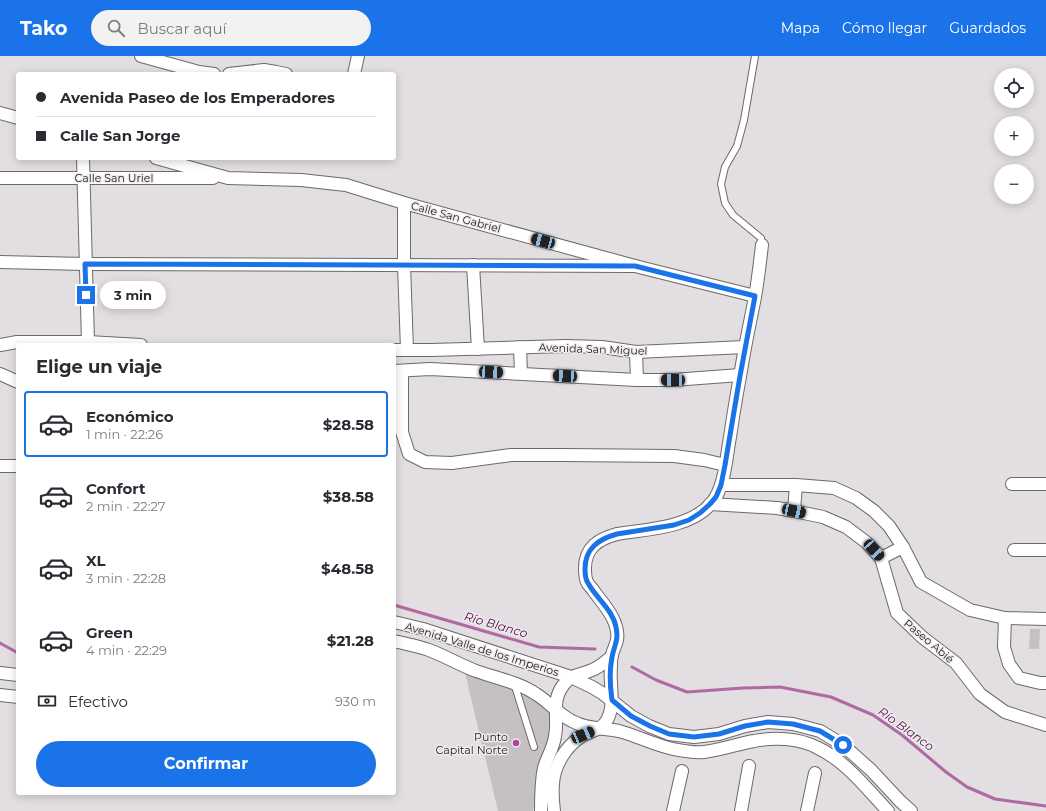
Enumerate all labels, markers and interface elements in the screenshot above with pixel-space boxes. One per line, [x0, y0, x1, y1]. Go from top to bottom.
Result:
search box [91, 10, 371, 46]
text: Tako [20, 17, 67, 40]
icon: search [105, 17, 127, 39]
text: Buscar aquí [137, 19, 227, 38]
text: Mapa [781, 19, 820, 37]
text: Cómo llegar [842, 19, 927, 37]
text: Guardados [949, 19, 1026, 37]
map controls [994, 68, 1034, 204]
button: locate [994, 68, 1034, 108]
text: Avenida Paseo de los Emperadores [60, 88, 335, 107]
button: + [994, 116, 1034, 156]
text: Calle San Jorge [60, 126, 180, 145]
button: − [994, 164, 1034, 204]
street label: Calle San Uriel [75, 171, 153, 185]
street label: Calle San Gabriel [409, 198, 503, 236]
car [530, 232, 556, 250]
callout: 3 min [100, 281, 166, 309]
route end [77, 286, 95, 304]
text: 3 min [114, 287, 152, 303]
street label: Avenida San Miguel [538, 340, 648, 358]
text: Elige un viaje [36, 356, 162, 378]
car [479, 365, 503, 379]
car [553, 369, 577, 383]
car [661, 374, 685, 386]
icon: car [38, 406, 74, 442]
text: Económico [86, 407, 174, 426]
text: $28.58 [323, 415, 374, 434]
text: 1 min · 22:26 [86, 426, 163, 442]
icon: car [38, 478, 74, 514]
text: Confort [86, 479, 146, 498]
text: $38.58 [323, 487, 374, 506]
text: 2 min · 22:27 [86, 498, 166, 514]
car [781, 503, 807, 519]
car [862, 537, 886, 563]
icon: car [38, 550, 74, 586]
text: XL [86, 551, 105, 570]
text: $48.58 [321, 559, 374, 578]
text: 3 min · 22:28 [86, 570, 166, 586]
water label: Río Blanco [463, 608, 530, 641]
street label: Paseo Abié [901, 616, 957, 666]
street label: Avenida Valle de los Imperios [403, 619, 561, 679]
icon: car [38, 622, 74, 658]
text: Green [86, 623, 133, 642]
text: $21.28 [327, 631, 374, 650]
text: 4 min · 22:29 [86, 642, 167, 658]
icon: cash [36, 690, 58, 712]
text: Efectivo [68, 692, 128, 711]
text: 930 m [335, 693, 376, 709]
water label: Río Blanco [875, 703, 937, 754]
car [570, 725, 596, 745]
place label: Punto Capital Norte [436, 730, 508, 757]
route start [834, 736, 852, 754]
marker: Punto Capital Norte [511, 738, 521, 748]
button: Confirmar [36, 741, 376, 787]

